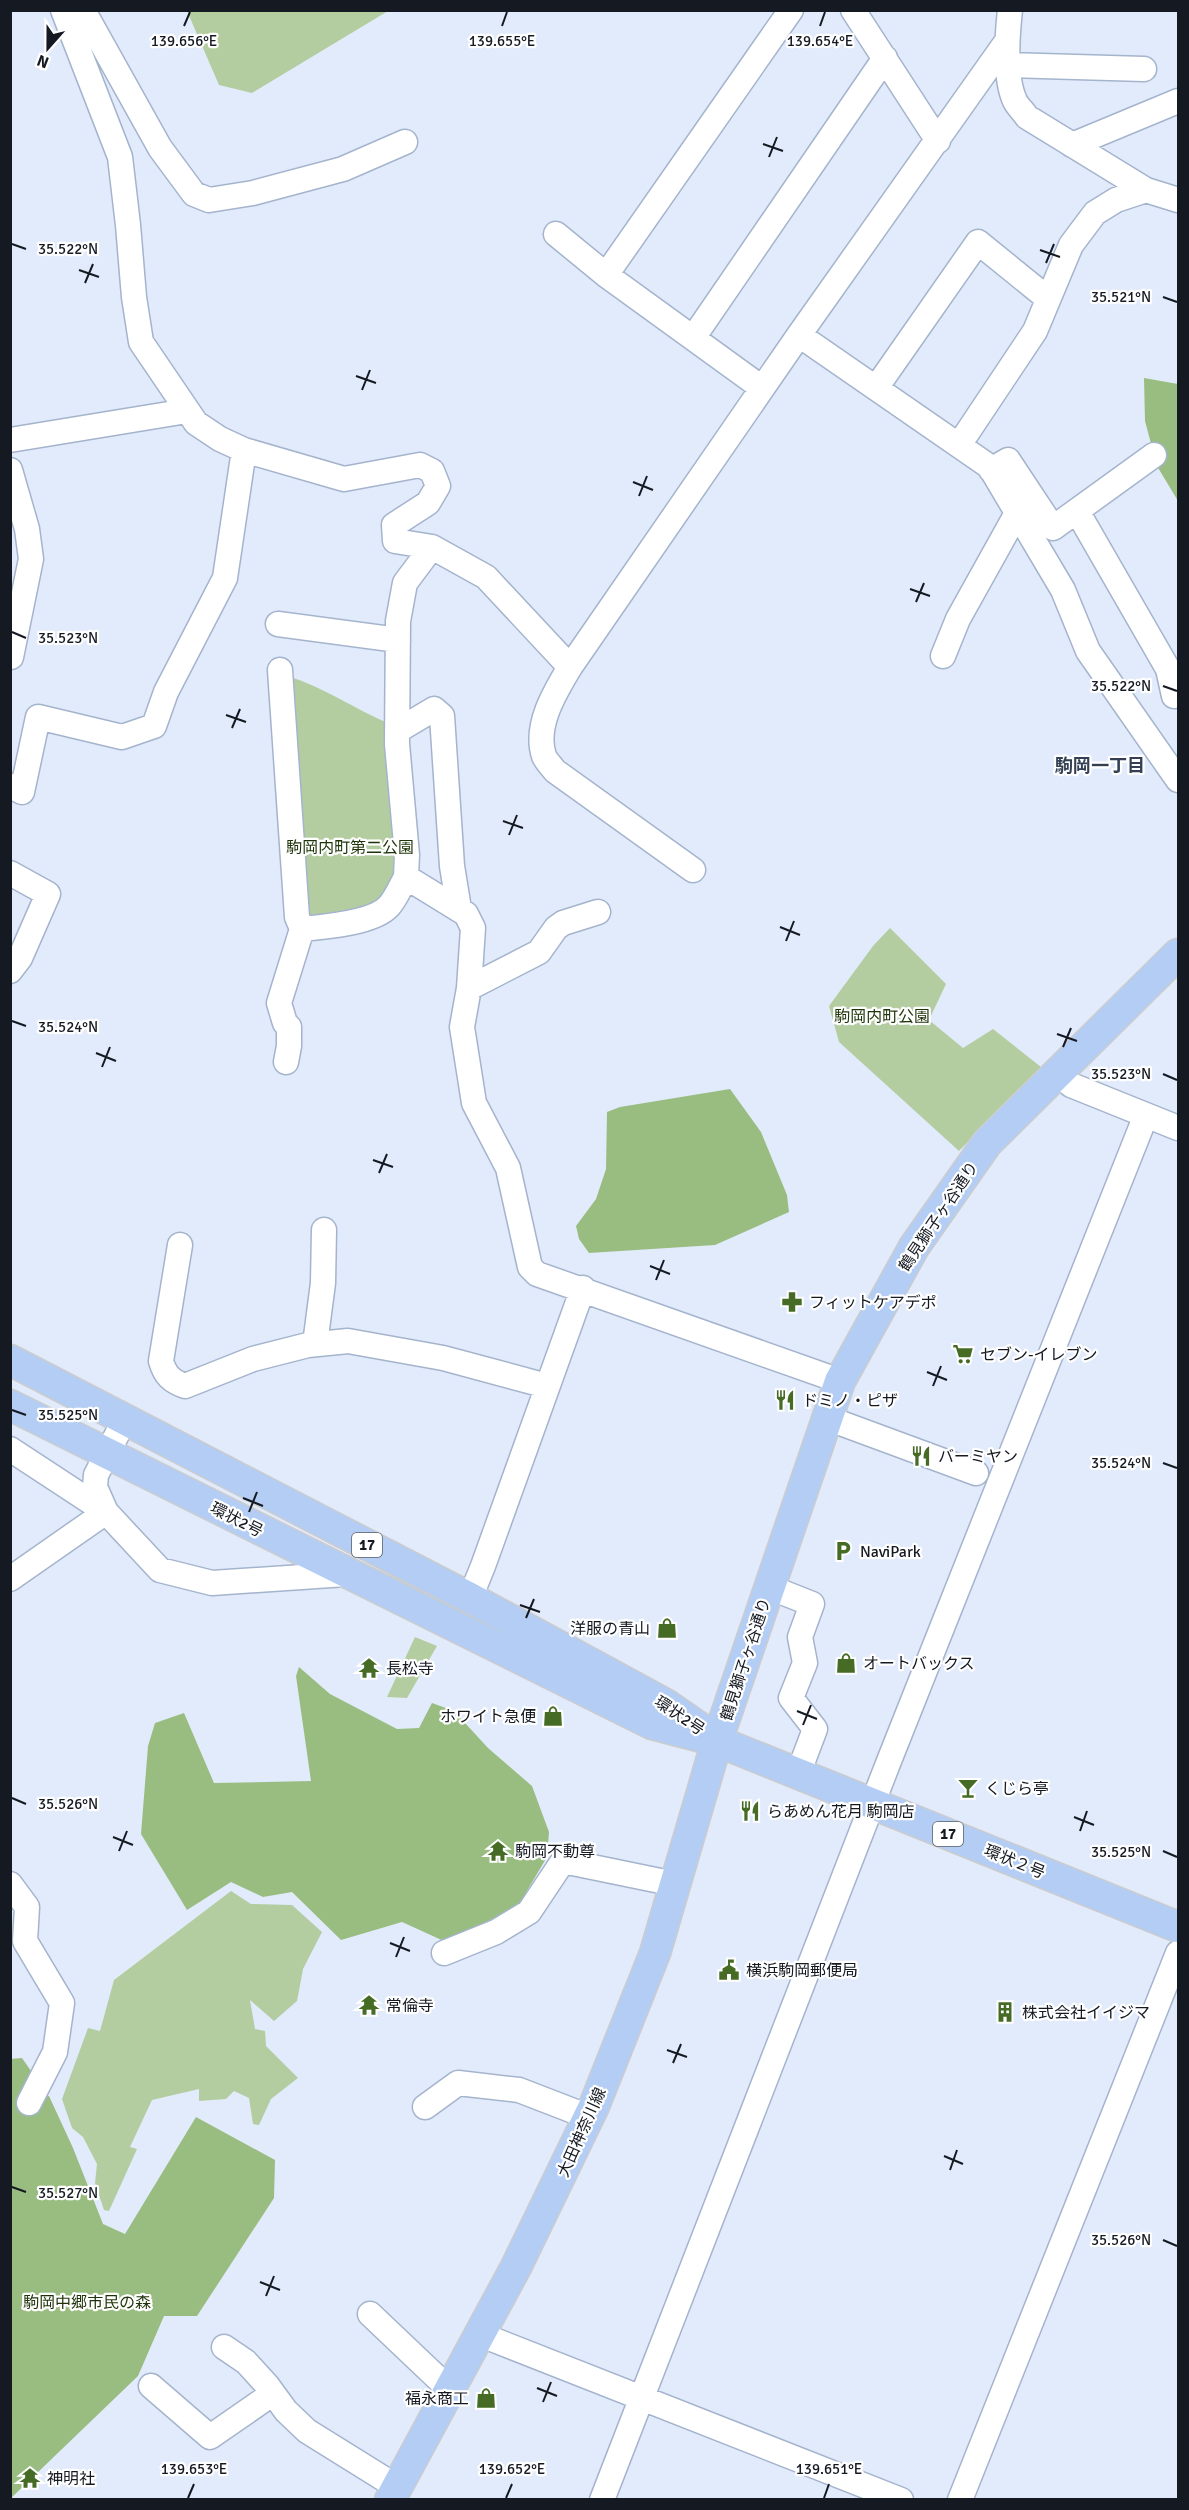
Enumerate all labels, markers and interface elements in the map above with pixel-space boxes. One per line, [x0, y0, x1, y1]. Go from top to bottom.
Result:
north arrow [18, 18, 78, 78]
text: 139.656°E [151, 32, 217, 50]
text: 139.655°E [469, 32, 535, 50]
text: 139.654°E [787, 32, 853, 50]
text: N [34, 50, 52, 72]
text: 35.522°N [38, 240, 98, 258]
text: 35.521°N [1091, 288, 1151, 306]
text: 35.523°N [38, 629, 98, 647]
text: 35.522°N [1091, 677, 1151, 695]
district label: 駒岡一丁目 [1055, 755, 1145, 777]
park label: 駒岡内町第二公園 [286, 838, 414, 858]
park label: 駒岡内町公園 [834, 1007, 930, 1027]
text: 35.524°N [38, 1018, 98, 1036]
text: 35.523°N [1091, 1065, 1151, 1083]
street label: 鶴見獅子ヶ谷通り [895, 1158, 983, 1275]
pharmacy icon: フィットケアデポ [780, 1290, 804, 1314]
place label: フィットケアデポ [809, 1293, 937, 1313]
supermarket icon: セブン-イレブン [951, 1342, 975, 1366]
place label: セブン-イレブン [980, 1345, 1098, 1365]
restaurant icon: ドミノ・ピザ [773, 1388, 797, 1412]
place label: ドミノ・ピザ [802, 1391, 898, 1411]
text: 35.525°N [38, 1406, 98, 1424]
restaurant icon: バーミヤン [909, 1444, 933, 1468]
place label: バーミヤン [938, 1447, 1018, 1467]
text: 35.524°N [1091, 1454, 1151, 1472]
street label: 環状2号 [207, 1498, 266, 1542]
road number: 17 [352, 1533, 382, 1557]
parking icon: NaviPark [831, 1539, 855, 1563]
place label: NaviPark [860, 1542, 921, 1562]
street label: 鶴見獅子ヶ谷通り [717, 1595, 775, 1723]
shop icon: 洋服の青山 [655, 1616, 679, 1640]
place label: 洋服の青山 [570, 1619, 650, 1639]
shop icon: オートバックス [834, 1651, 858, 1675]
place label: オートバックス [863, 1654, 975, 1674]
temple icon: 長松寺 [357, 1656, 381, 1680]
place label: 長松寺 [386, 1659, 434, 1679]
street label: 環状2号 [650, 1692, 709, 1740]
shop icon: ホワイト急便 [541, 1704, 565, 1728]
place label: ホワイト急便 [440, 1707, 536, 1727]
bar icon: くじら亭 [956, 1776, 980, 1800]
place label: くじら亭 [985, 1779, 1049, 1799]
text: 35.526°N [38, 1795, 98, 1813]
restaurant icon: らあめん花月 駒岡店 [738, 1799, 762, 1823]
place label: らあめん花月 駒岡店 [767, 1802, 915, 1822]
road number: 17 [933, 1822, 963, 1846]
temple icon: 駒岡不動尊 [486, 1839, 510, 1863]
street label: 環状２号 [981, 1841, 1048, 1883]
place label: 駒岡不動尊 [515, 1842, 595, 1862]
text: 35.525°N [1091, 1843, 1151, 1861]
public building icon: 横浜駒岡郵便局 [717, 1958, 741, 1982]
place label: 横浜駒岡郵便局 [746, 1961, 858, 1981]
temple icon: 常倫寺 [357, 1993, 381, 2017]
place label: 常倫寺 [386, 1996, 434, 2016]
building icon: 株式会社イイジマ [993, 2000, 1017, 2024]
place label: 株式会社イイジマ [1022, 2003, 1150, 2023]
street label: 大田神奈川線 [553, 2084, 611, 2180]
text: 35.527°N [38, 2184, 98, 2202]
text: 35.526°N [1091, 2231, 1151, 2249]
park label: 駒岡中郷市民の森 [23, 2293, 151, 2313]
shop icon: 福永商工 [474, 2386, 498, 2410]
place label: 福永商工 [405, 2389, 469, 2409]
text: 139.653°E [161, 2460, 227, 2478]
text: 139.652°E [479, 2460, 545, 2478]
text: 139.651°E [796, 2460, 862, 2478]
temple icon: 神明社 [18, 2466, 42, 2490]
place label: 神明社 [47, 2469, 95, 2489]

